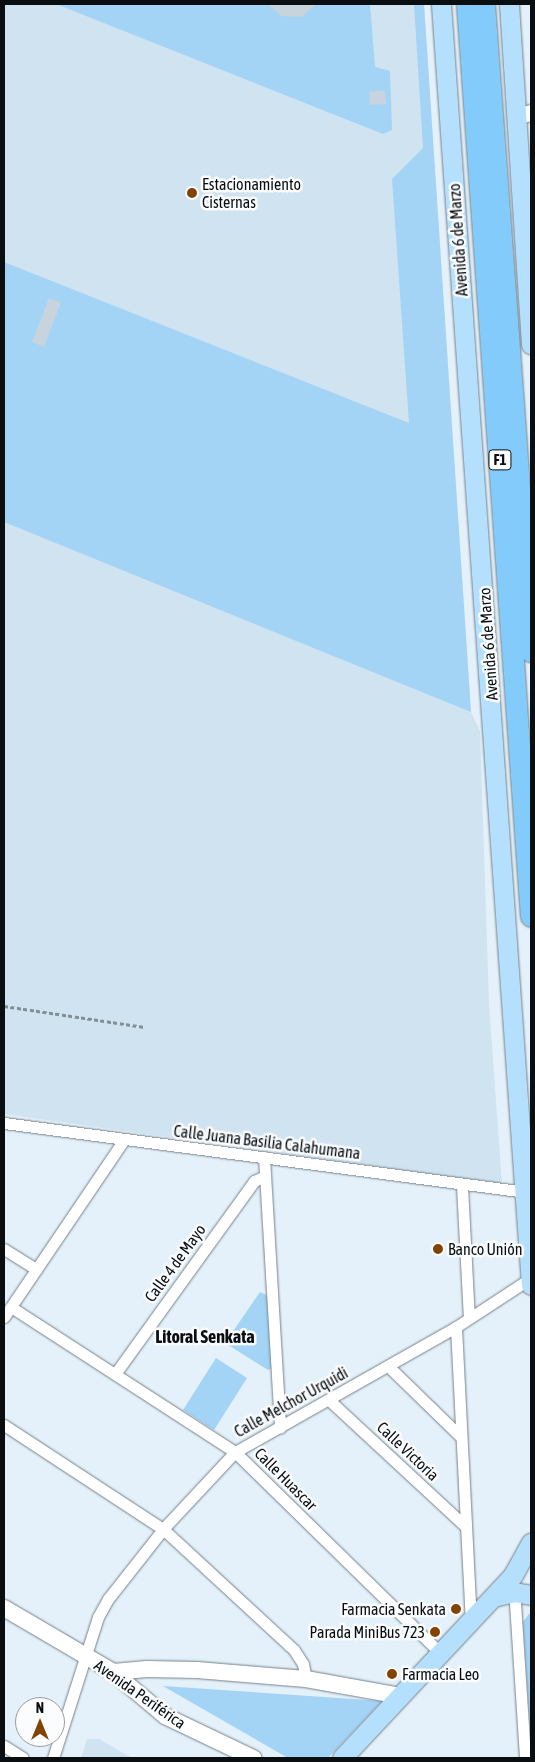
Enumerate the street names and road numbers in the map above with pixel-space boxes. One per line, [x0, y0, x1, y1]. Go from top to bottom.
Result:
street label: Avenida 6 de Marzo [444, 183, 472, 297]
road number: F1 [488, 448, 512, 472]
street label: Avenida 6 de Marzo [474, 587, 502, 701]
street label: Calle Juana Basilia Calahumana [173, 1121, 361, 1163]
street label: Calle 4 de Mayo [140, 1220, 210, 1306]
street label: Calle Melchor Urquidi [231, 1363, 351, 1441]
street label: Calle Victoria [373, 1417, 443, 1485]
street label: Calle Huascar [251, 1444, 321, 1514]
street label: Avenida Periférica [91, 1655, 189, 1733]

